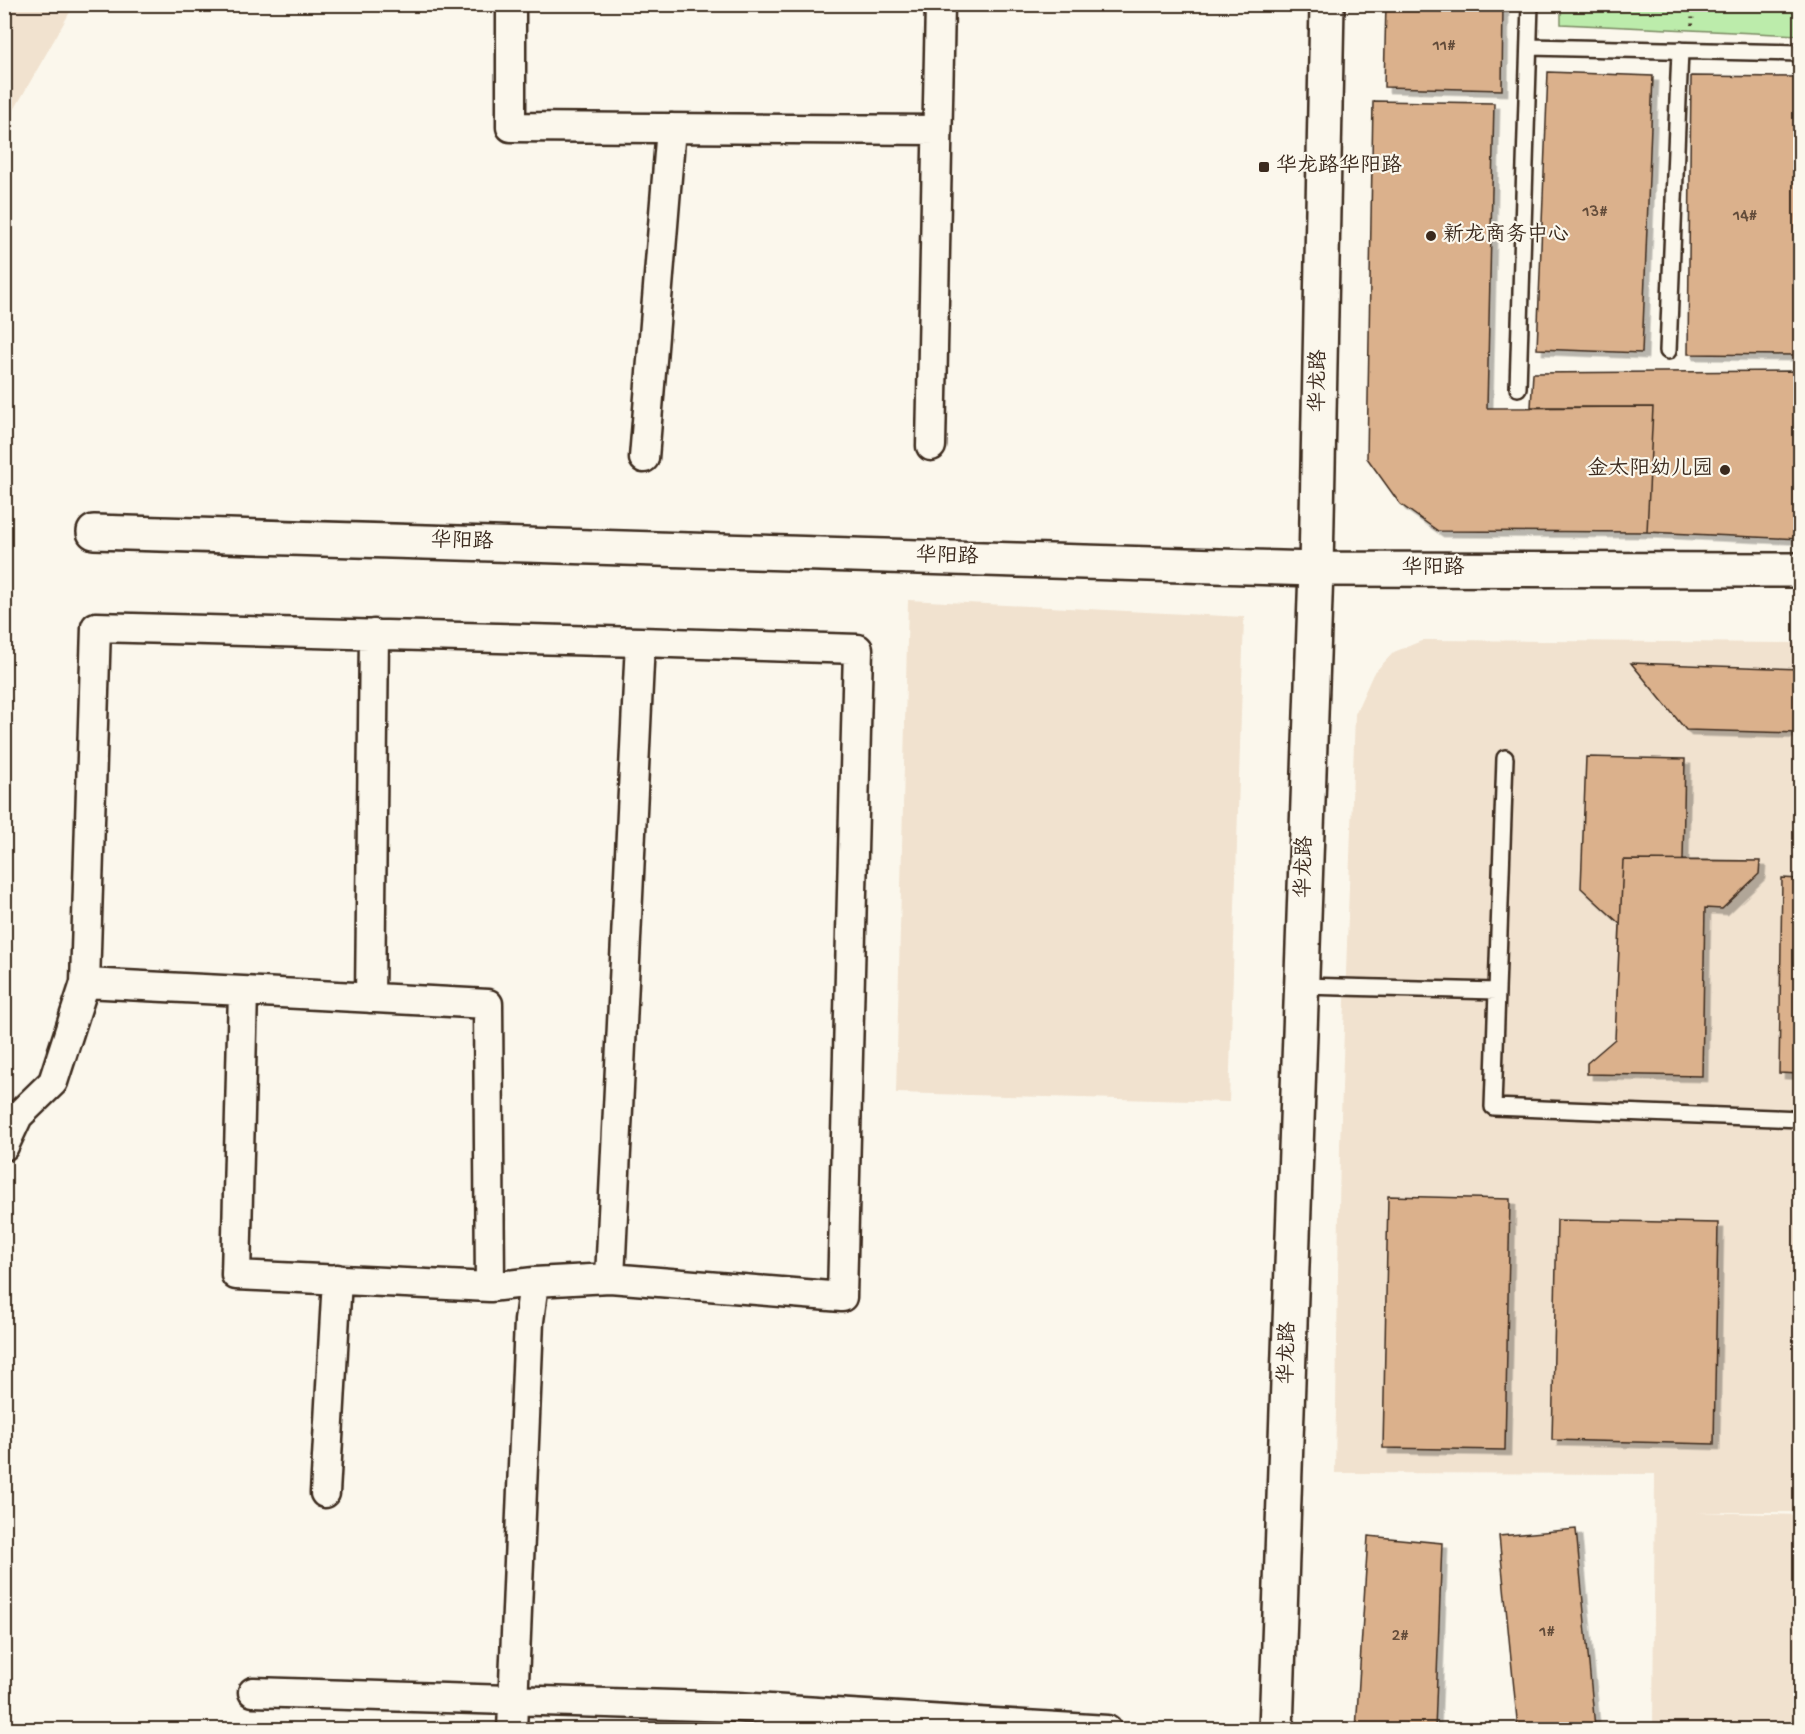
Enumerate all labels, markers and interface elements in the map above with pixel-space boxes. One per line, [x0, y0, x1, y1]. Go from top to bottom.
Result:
house number: 11# [1432, 36, 1455, 57]
place label: 华龙路华阳路 [1276, 153, 1402, 180]
marker: 华龙路华阳路 [1257, 160, 1271, 174]
house number: 13# [1582, 202, 1607, 223]
house number: 14# [1732, 206, 1757, 227]
place label: 新龙商务中心 [1443, 222, 1569, 249]
marker: 新龙商务中心 [1424, 229, 1438, 243]
street label: 华龙路 [1305, 349, 1333, 413]
place label: 金太阳幼儿园 [1587, 456, 1713, 483]
marker: 金太阳幼儿园 [1718, 463, 1732, 477]
street label: 华阳路 [430, 527, 494, 557]
street label: 华阳路 [915, 542, 979, 572]
street label: 华阳路 [1402, 555, 1465, 582]
street label: 华龙路 [1290, 835, 1320, 899]
street label: 华龙路 [1273, 1321, 1303, 1385]
house number: 1# [1538, 1622, 1555, 1643]
house number: 2# [1392, 1626, 1409, 1647]

